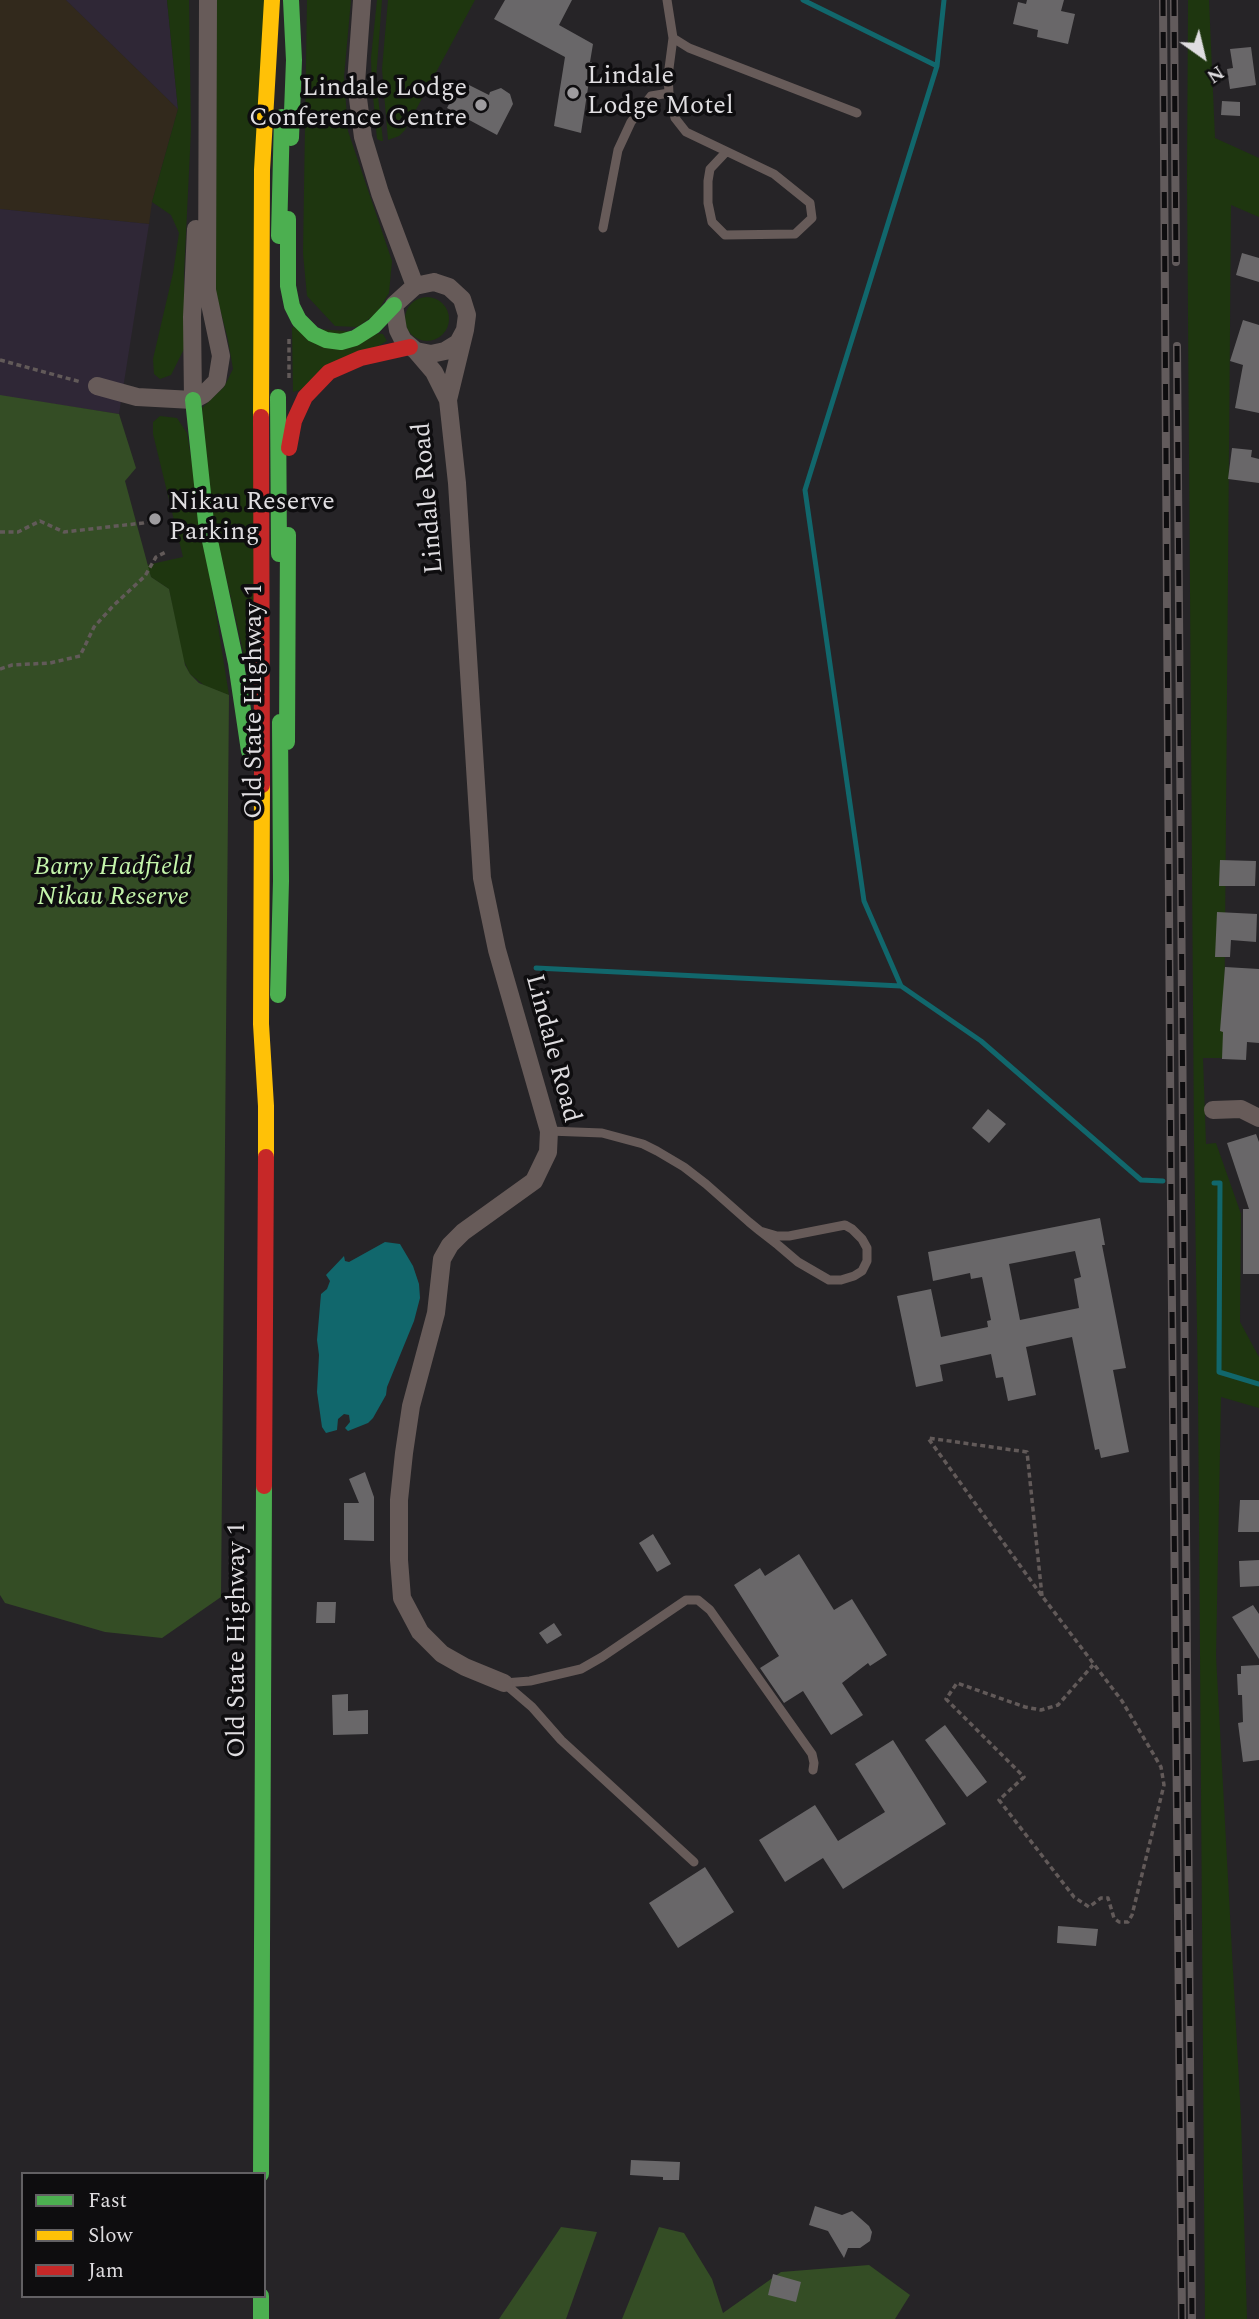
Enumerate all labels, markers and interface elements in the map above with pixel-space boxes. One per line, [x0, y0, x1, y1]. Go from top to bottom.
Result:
north arrow [1168, 21, 1238, 91]
text: N [1200, 57, 1230, 90]
place label: Lindale Lodge Motel [587, 62, 734, 124]
place label: Lindale Lodge Conference Centre [249, 74, 467, 136]
marker: Lindale Lodge Motel [565, 85, 581, 101]
marker: Lindale Lodge Conference Centre [473, 97, 489, 113]
street label: Lindale Road [408, 421, 452, 575]
place label: Nikau Reserve Parking [169, 488, 335, 550]
marker: Nikau Reserve Parking [147, 511, 163, 527]
street label: Old State Highway 1 [240, 583, 272, 819]
park label: Barry Hadfield Nikau Reserve [34, 853, 192, 914]
street label: Lindale Road [516, 971, 586, 1127]
street label: Old State Highway 1 [223, 1522, 255, 1758]
legend [21, 2172, 266, 2298]
text: Fast [88, 2185, 127, 2217]
text: Slow [88, 2220, 132, 2252]
text: Jam [88, 2255, 124, 2287]

